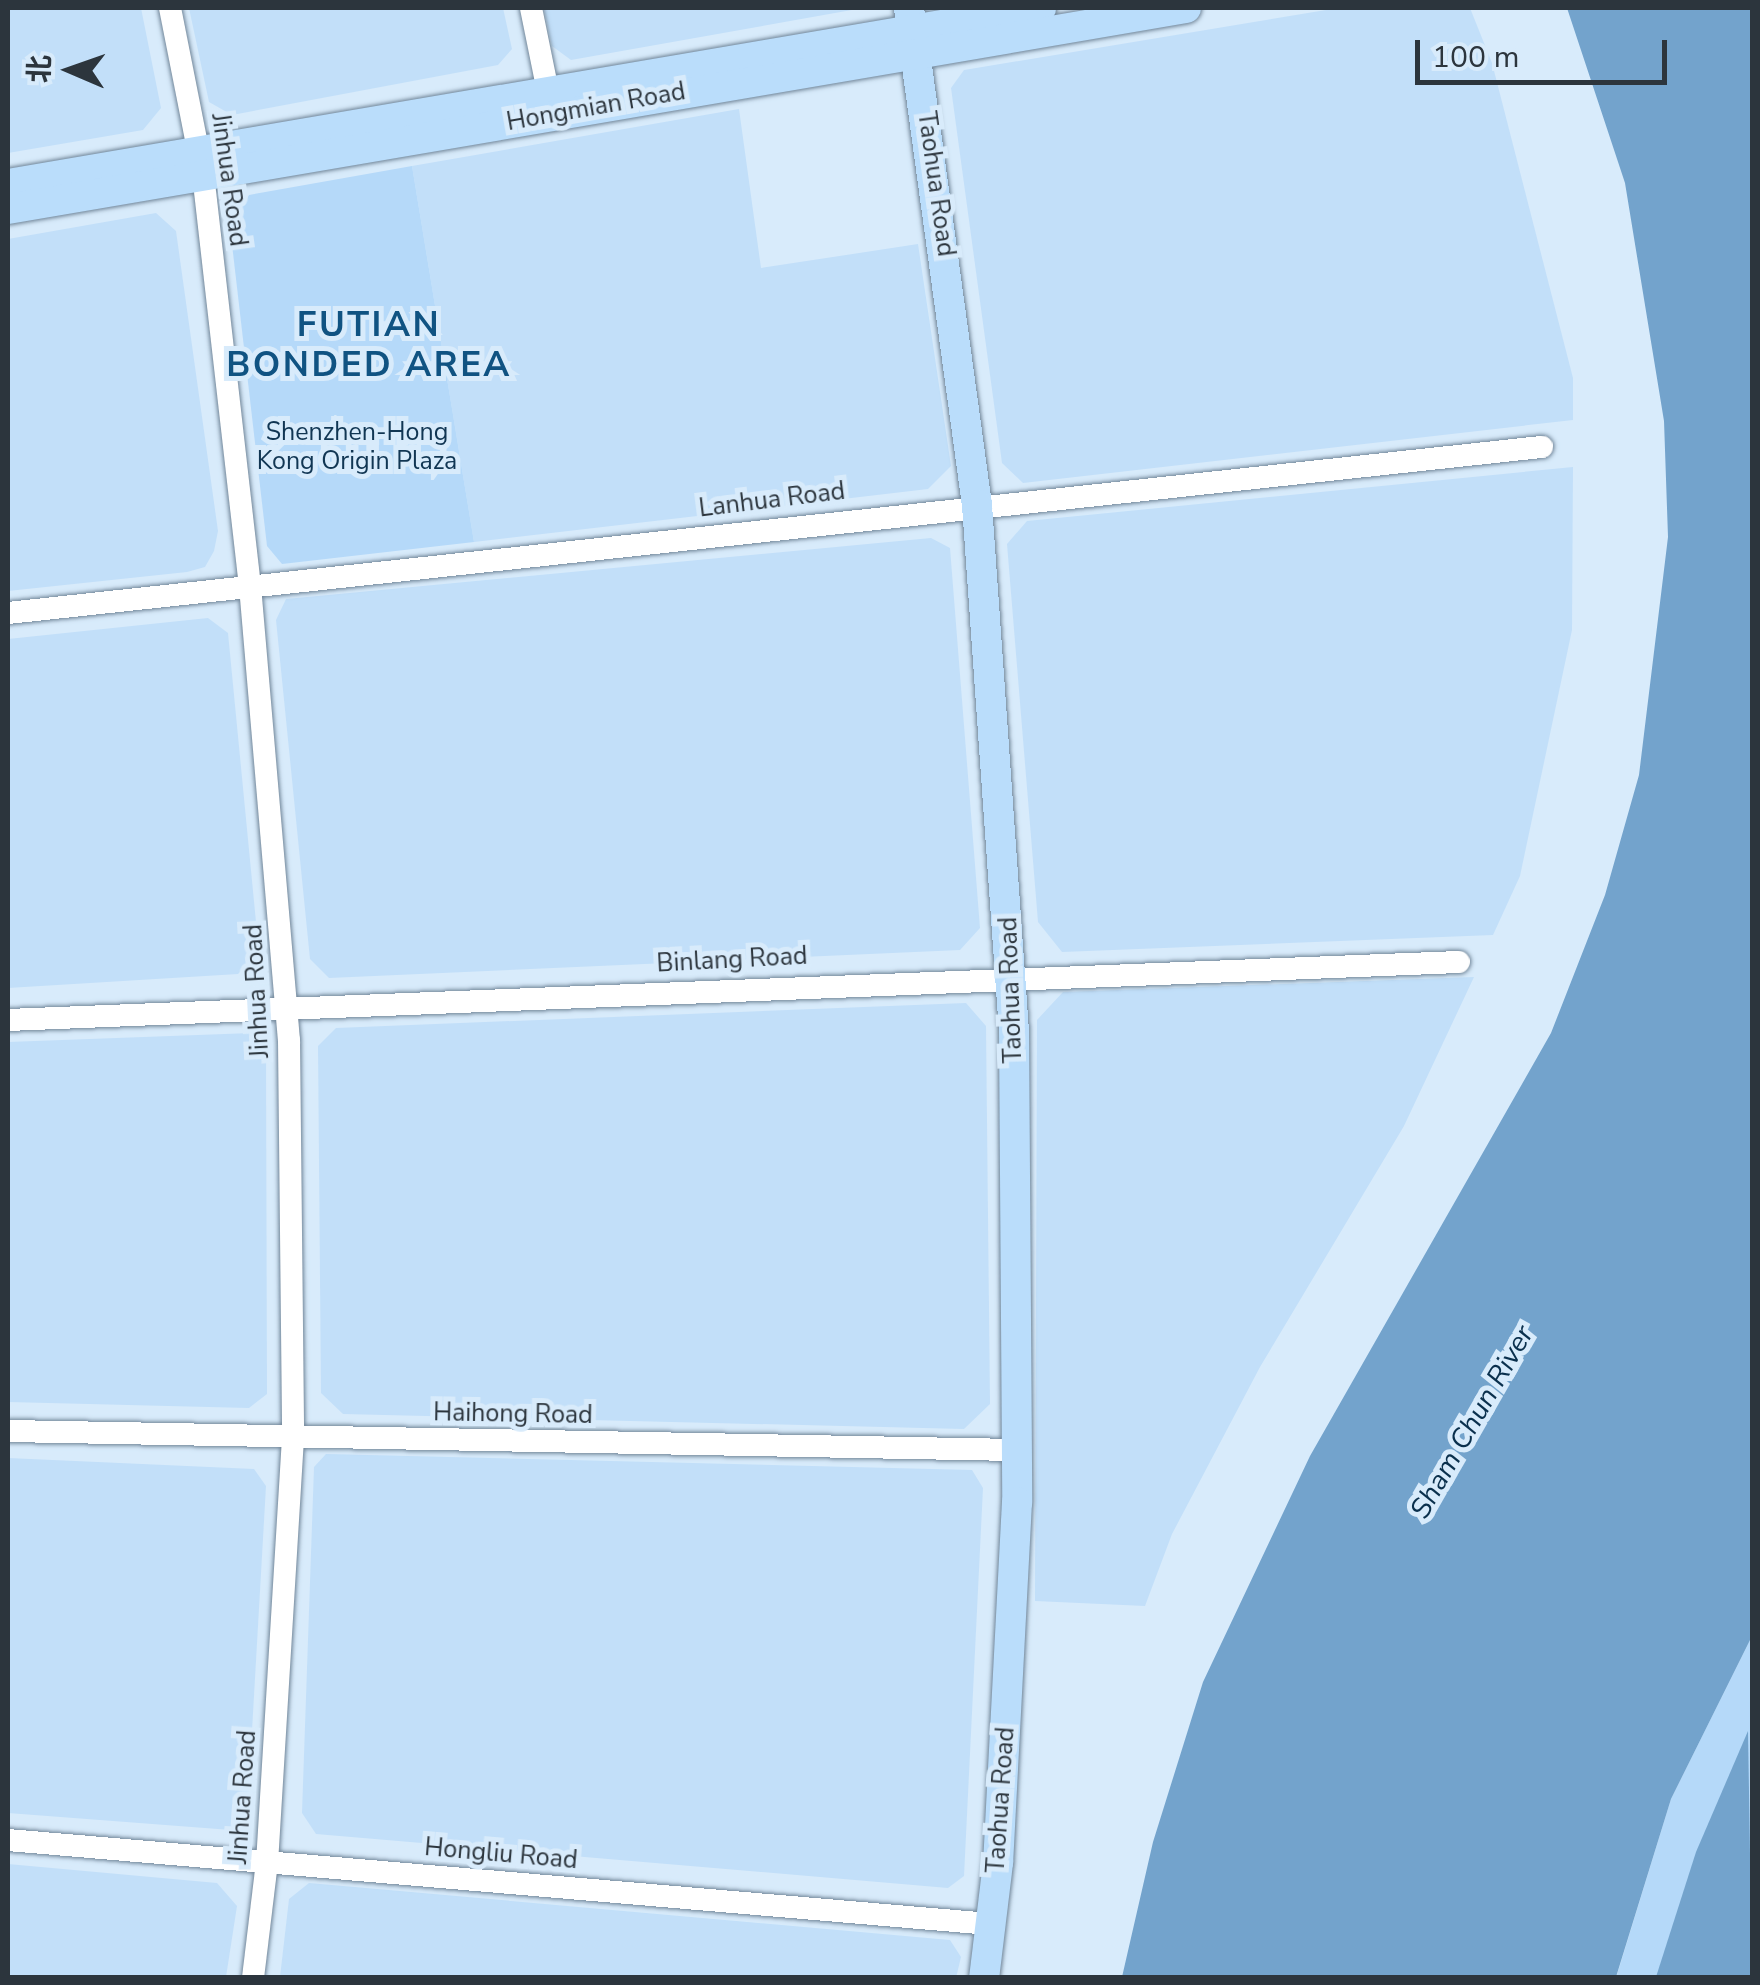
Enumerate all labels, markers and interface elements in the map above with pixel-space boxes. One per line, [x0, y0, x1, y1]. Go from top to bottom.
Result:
north arrow [20, 20, 120, 120]
scale bar [1420, 20, 1672, 82]
text: 100 m [1432, 37, 1519, 78]
text: 北 [21, 54, 59, 84]
street label: Hongmian Road [504, 77, 688, 137]
street label: Taohua Road [911, 109, 961, 259]
street label: Jinhua Road [205, 111, 253, 249]
district label: FUTIAN BONDED AREA [226, 304, 512, 386]
park label: Shenzhen-Hong Kong Origin Plaza [257, 418, 457, 477]
street label: Lanhua Road [697, 476, 847, 524]
street label: Taohua Road [993, 916, 1029, 1064]
street label: Jinhua Road [239, 923, 275, 1059]
street label: Binlang Road [656, 941, 808, 979]
water label: Sham Chun River [1403, 1320, 1541, 1524]
street label: Haihong Road [433, 1398, 593, 1430]
street label: Taohua Road [981, 1726, 1021, 1874]
street label: Jinhua Road [223, 1729, 263, 1865]
street label: Hongliu Road [423, 1832, 579, 1876]

